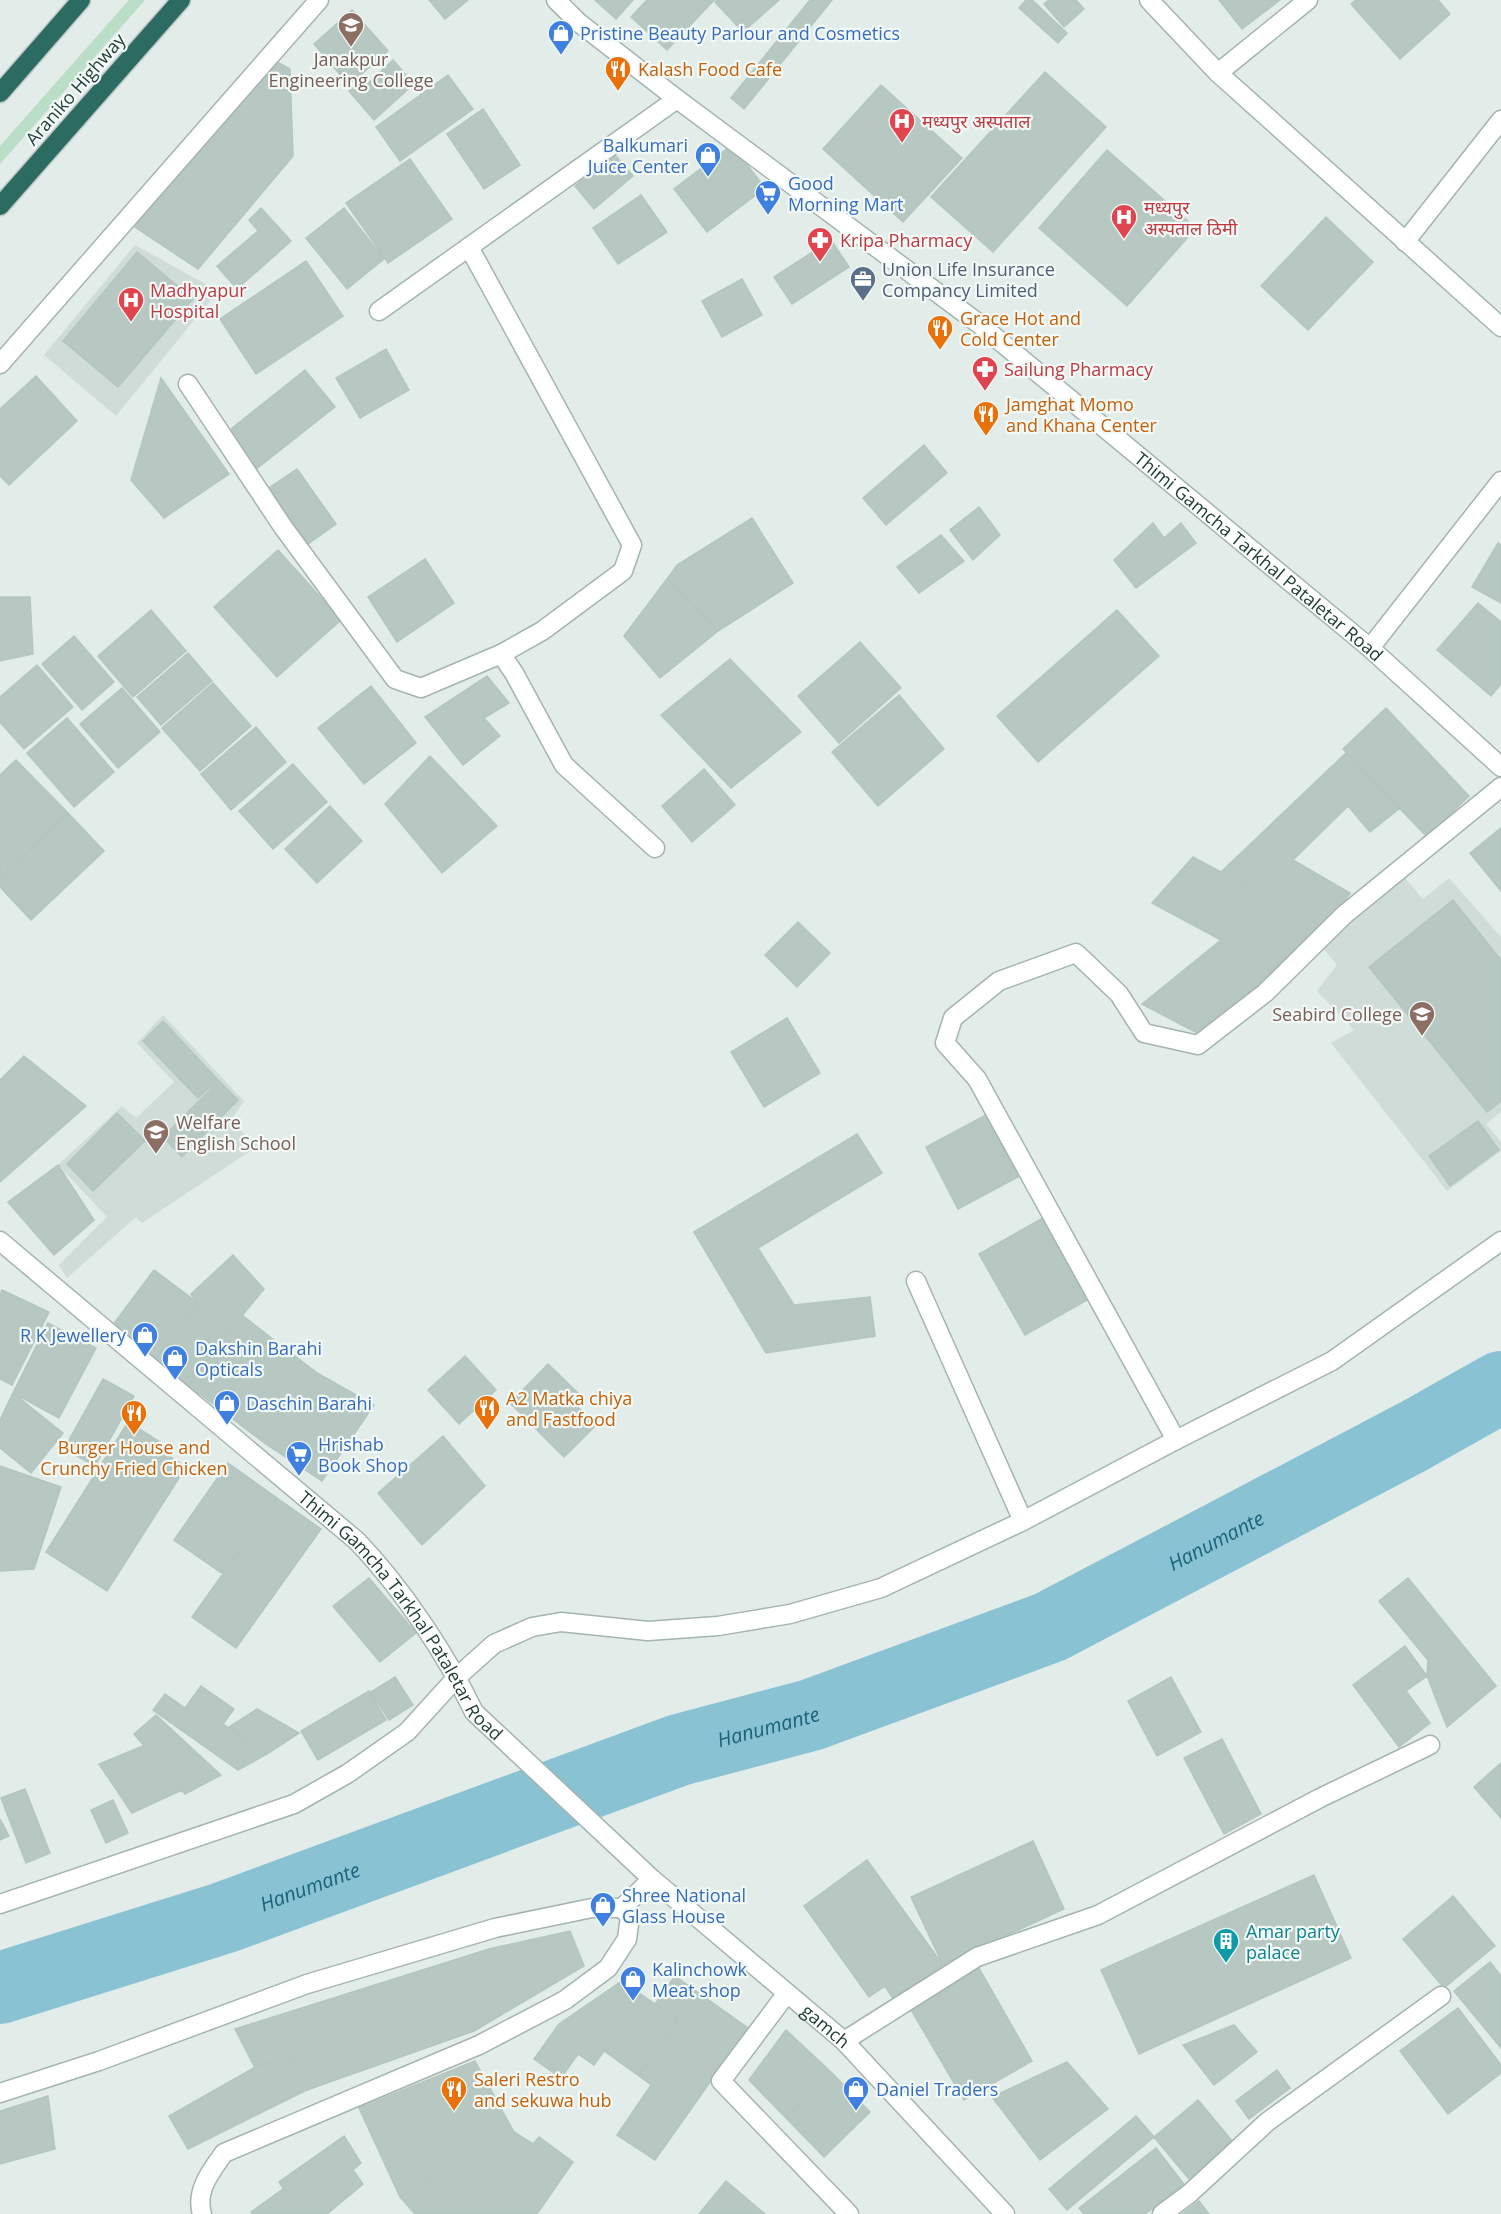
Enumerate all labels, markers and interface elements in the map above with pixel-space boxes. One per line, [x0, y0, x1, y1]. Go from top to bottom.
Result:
school or university icon: Janakpur Engineering College [336, 10, 366, 48]
shop icon: Pristine Beauty Parlour and Cosmetics [546, 18, 576, 56]
place label: Pristine Beauty Parlour and Cosmetics [580, 21, 900, 45]
street label: Araniko Highway [20, 27, 131, 150]
place label: Janakpur Engineering College [268, 47, 434, 92]
restaurant icon: Kalash Food Cafe [603, 54, 633, 92]
place label: Kalash Food Cafe [638, 57, 782, 81]
hospital icon: मध्यपुर अस्पताल [887, 106, 917, 144]
place label: मध्यपुर अस्पताल [922, 109, 1031, 134]
place label: Balkumari Juice Center [586, 133, 689, 178]
shop icon: Balkumari Juice Center [693, 140, 723, 178]
place label: Good Morning Mart [788, 171, 903, 216]
supermarket icon: Good Morning Mart [753, 178, 783, 216]
place label: मध्यपुर अस्पताल ठिमी [1144, 195, 1238, 240]
hospital icon: मध्यपुर अस्पताल ठिमी [1109, 202, 1139, 240]
pharmacy icon: Kripa Pharmacy [805, 225, 835, 263]
place label: Kripa Pharmacy [840, 228, 973, 252]
place label: Union Life Insurance Compancy Limited [882, 257, 1055, 302]
office icon: Union Life Insurance Compancy Limited [848, 264, 878, 302]
place label: Madhyapur Hospital [150, 278, 247, 323]
hospital icon: Madhyapur Hospital [116, 285, 146, 323]
place label: Grace Hot and Cold Center [960, 306, 1081, 351]
restaurant icon: Grace Hot and Cold Center [925, 313, 955, 351]
pharmacy icon: Sailung Pharmacy [970, 354, 1000, 392]
place label: Sailung Pharmacy [1004, 357, 1154, 381]
place label: Jamghat Momo and Khana Center [1004, 392, 1158, 437]
restaurant icon: Jamghat Momo and Khana Center [971, 399, 1001, 437]
street label: Thimi Gamcha Tarkhal Pataletar Road [1130, 446, 1388, 666]
school or university icon: Seabird College [1407, 999, 1437, 1037]
place label: Seabird College [1272, 1002, 1402, 1026]
place label: Welfare English School [176, 1110, 296, 1155]
school or university icon: Welfare English School [141, 1117, 171, 1155]
shop icon: R K Jewellery [130, 1320, 160, 1358]
place label: R K Jewellery [20, 1323, 127, 1347]
place label: Dakshin Barahi Opticals [195, 1336, 322, 1381]
shop icon: Dakshin Barahi Opticals [160, 1343, 190, 1381]
place label: A2 Matka chiya and Fastfood [506, 1386, 632, 1431]
shop icon: Daschin Barahi [212, 1388, 242, 1426]
place label: Daschin Barahi [246, 1391, 372, 1415]
restaurant icon: A2 Matka chiya and Fastfood [472, 1393, 502, 1431]
restaurant icon: Burger House and Crunchy Fried Chicken [119, 1398, 149, 1436]
place label: Hrishab Book Shop [318, 1432, 408, 1477]
place label: Burger House and Crunchy Fried Chicken [40, 1435, 228, 1480]
supermarket icon: Hrishab Book Shop [284, 1439, 314, 1477]
street label: Thimi Gamcha Tarkhal Pataletar Road [294, 1485, 508, 1745]
water label: Hanumante [1163, 1504, 1268, 1576]
water label: Hanumante [714, 1700, 823, 1753]
water label: Hanumante [256, 1855, 363, 1917]
place label: Shree National Glass House [622, 1883, 746, 1928]
shop icon: Shree National Glass House [588, 1890, 618, 1928]
place label: Amar party palace [1246, 1919, 1341, 1964]
building icon: Amar party palace [1211, 1926, 1241, 1964]
place label: Kalinchowk Meat shop [652, 1957, 748, 2002]
shop icon: Kalinchowk Meat shop [618, 1964, 648, 2002]
street label: gamch [797, 1999, 855, 2053]
place label: Saleri Restro and sekuwa hub [474, 2067, 612, 2112]
restaurant icon: Saleri Restro and sekuwa hub [439, 2074, 469, 2112]
shop icon: Daniel Traders [841, 2074, 871, 2112]
place label: Daniel Traders [876, 2077, 998, 2101]

